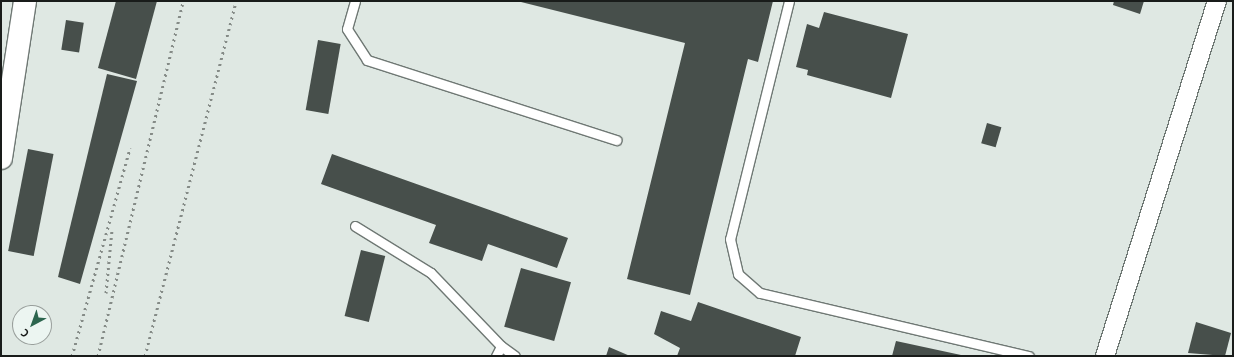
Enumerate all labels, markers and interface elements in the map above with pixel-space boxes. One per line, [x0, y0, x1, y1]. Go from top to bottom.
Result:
north arrow [12, 305, 52, 345]
text: С [18, 326, 32, 341]

